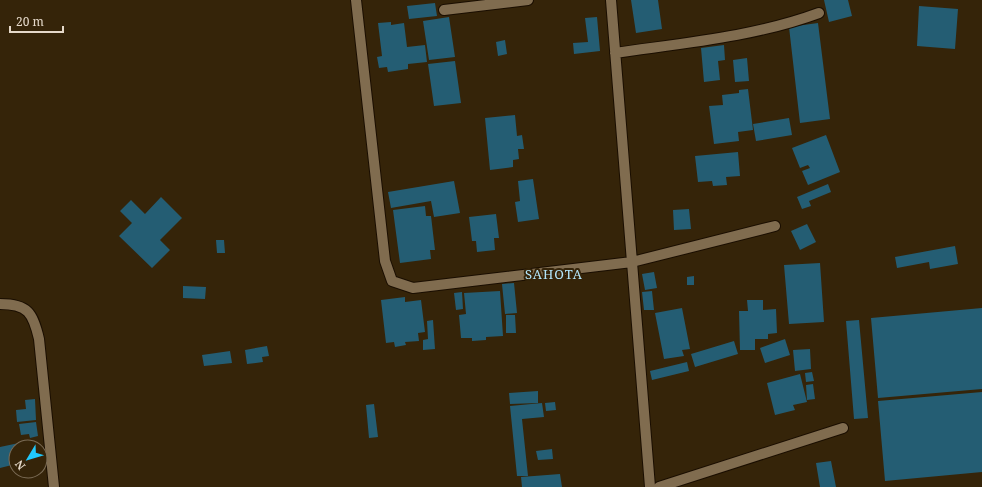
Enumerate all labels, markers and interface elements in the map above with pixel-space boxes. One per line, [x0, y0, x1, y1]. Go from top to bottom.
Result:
scale bar [10, 8, 63, 34]
text: 20 m [16, 13, 44, 30]
district label: SAHOTA [525, 265, 583, 283]
north arrow [8, 439, 48, 479]
text: N [11, 457, 28, 473]

